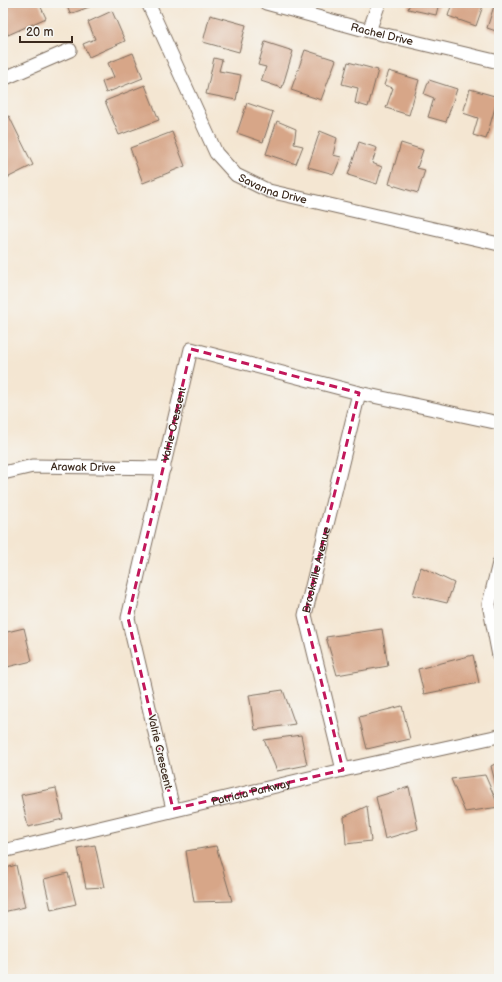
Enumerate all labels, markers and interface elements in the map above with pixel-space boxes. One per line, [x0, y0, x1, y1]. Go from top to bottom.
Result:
scale bar [20, 18, 72, 44]
street label: Rachel Drive [349, 20, 415, 48]
text: 20 m [26, 25, 53, 40]
street label: Savanna Drive [236, 171, 309, 206]
street label: Valrie Crescent [158, 385, 188, 463]
street label: Arawak Drive [51, 460, 116, 474]
street label: Brookville Avenue [299, 525, 333, 614]
street label: Valrie Crescent [145, 713, 175, 791]
street label: Patricia Parkway [210, 776, 292, 808]

